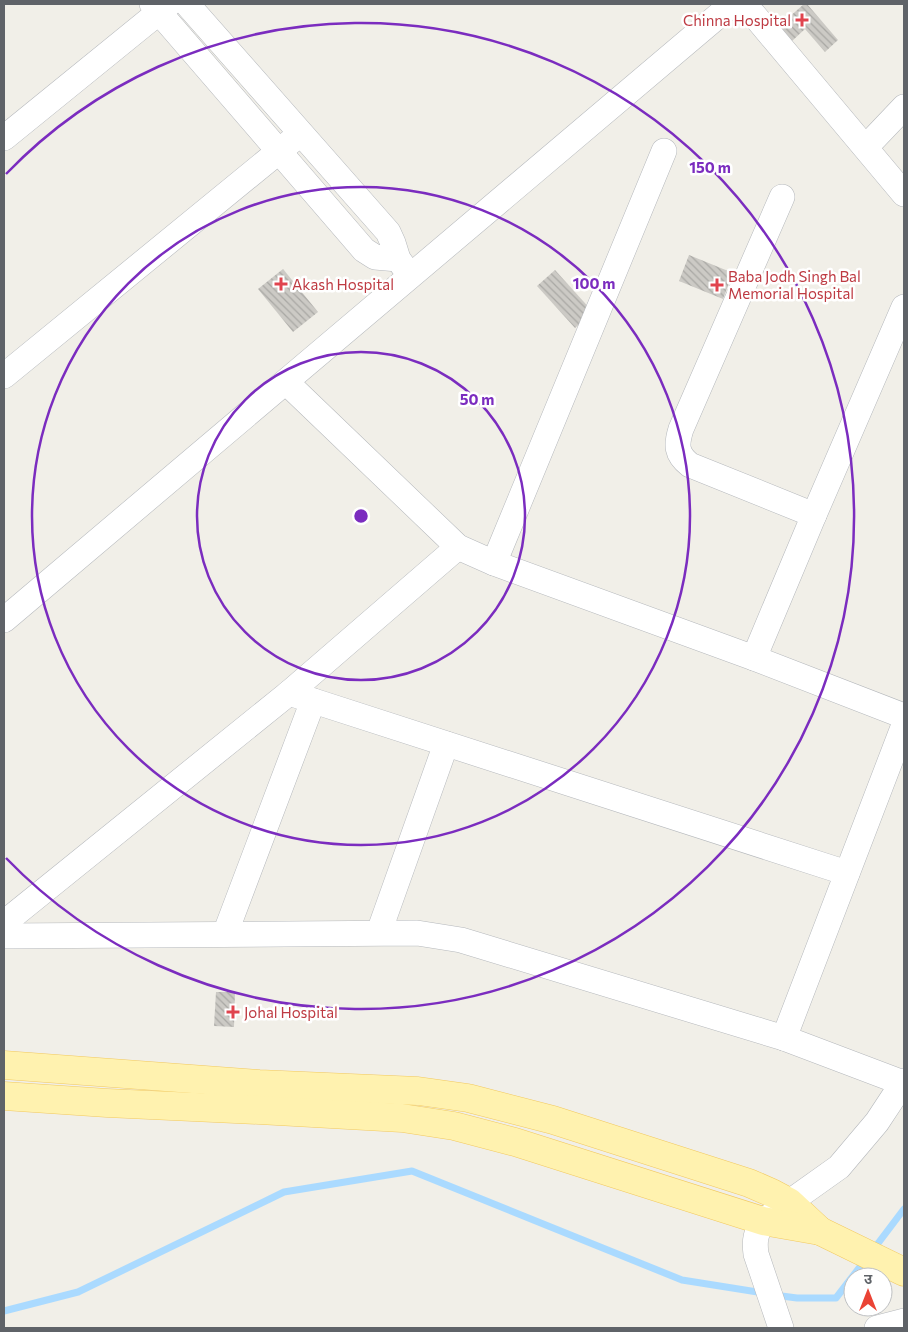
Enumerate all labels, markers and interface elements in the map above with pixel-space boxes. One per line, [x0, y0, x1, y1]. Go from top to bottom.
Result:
place label: Chinna Hospital [683, 11, 791, 29]
marker: Chinna Hospital [795, 13, 809, 27]
text: 150 m [689, 158, 731, 176]
place label: Baba Jodh Singh Bal Memorial Hospital [728, 267, 861, 302]
text: 100 m [573, 274, 615, 292]
place label: Akash Hospital [292, 275, 394, 293]
marker: Akash Hospital [274, 277, 288, 291]
marker: Baba Jodh Singh Bal Memorial Hospital [710, 278, 724, 292]
text: 50 m [460, 390, 494, 408]
centre of rings [352, 507, 370, 525]
place label: Johal Hospital [244, 1003, 338, 1021]
marker: Johal Hospital [226, 1005, 240, 1019]
north arrow [843, 1267, 893, 1317]
text: उ [864, 1270, 873, 1287]

